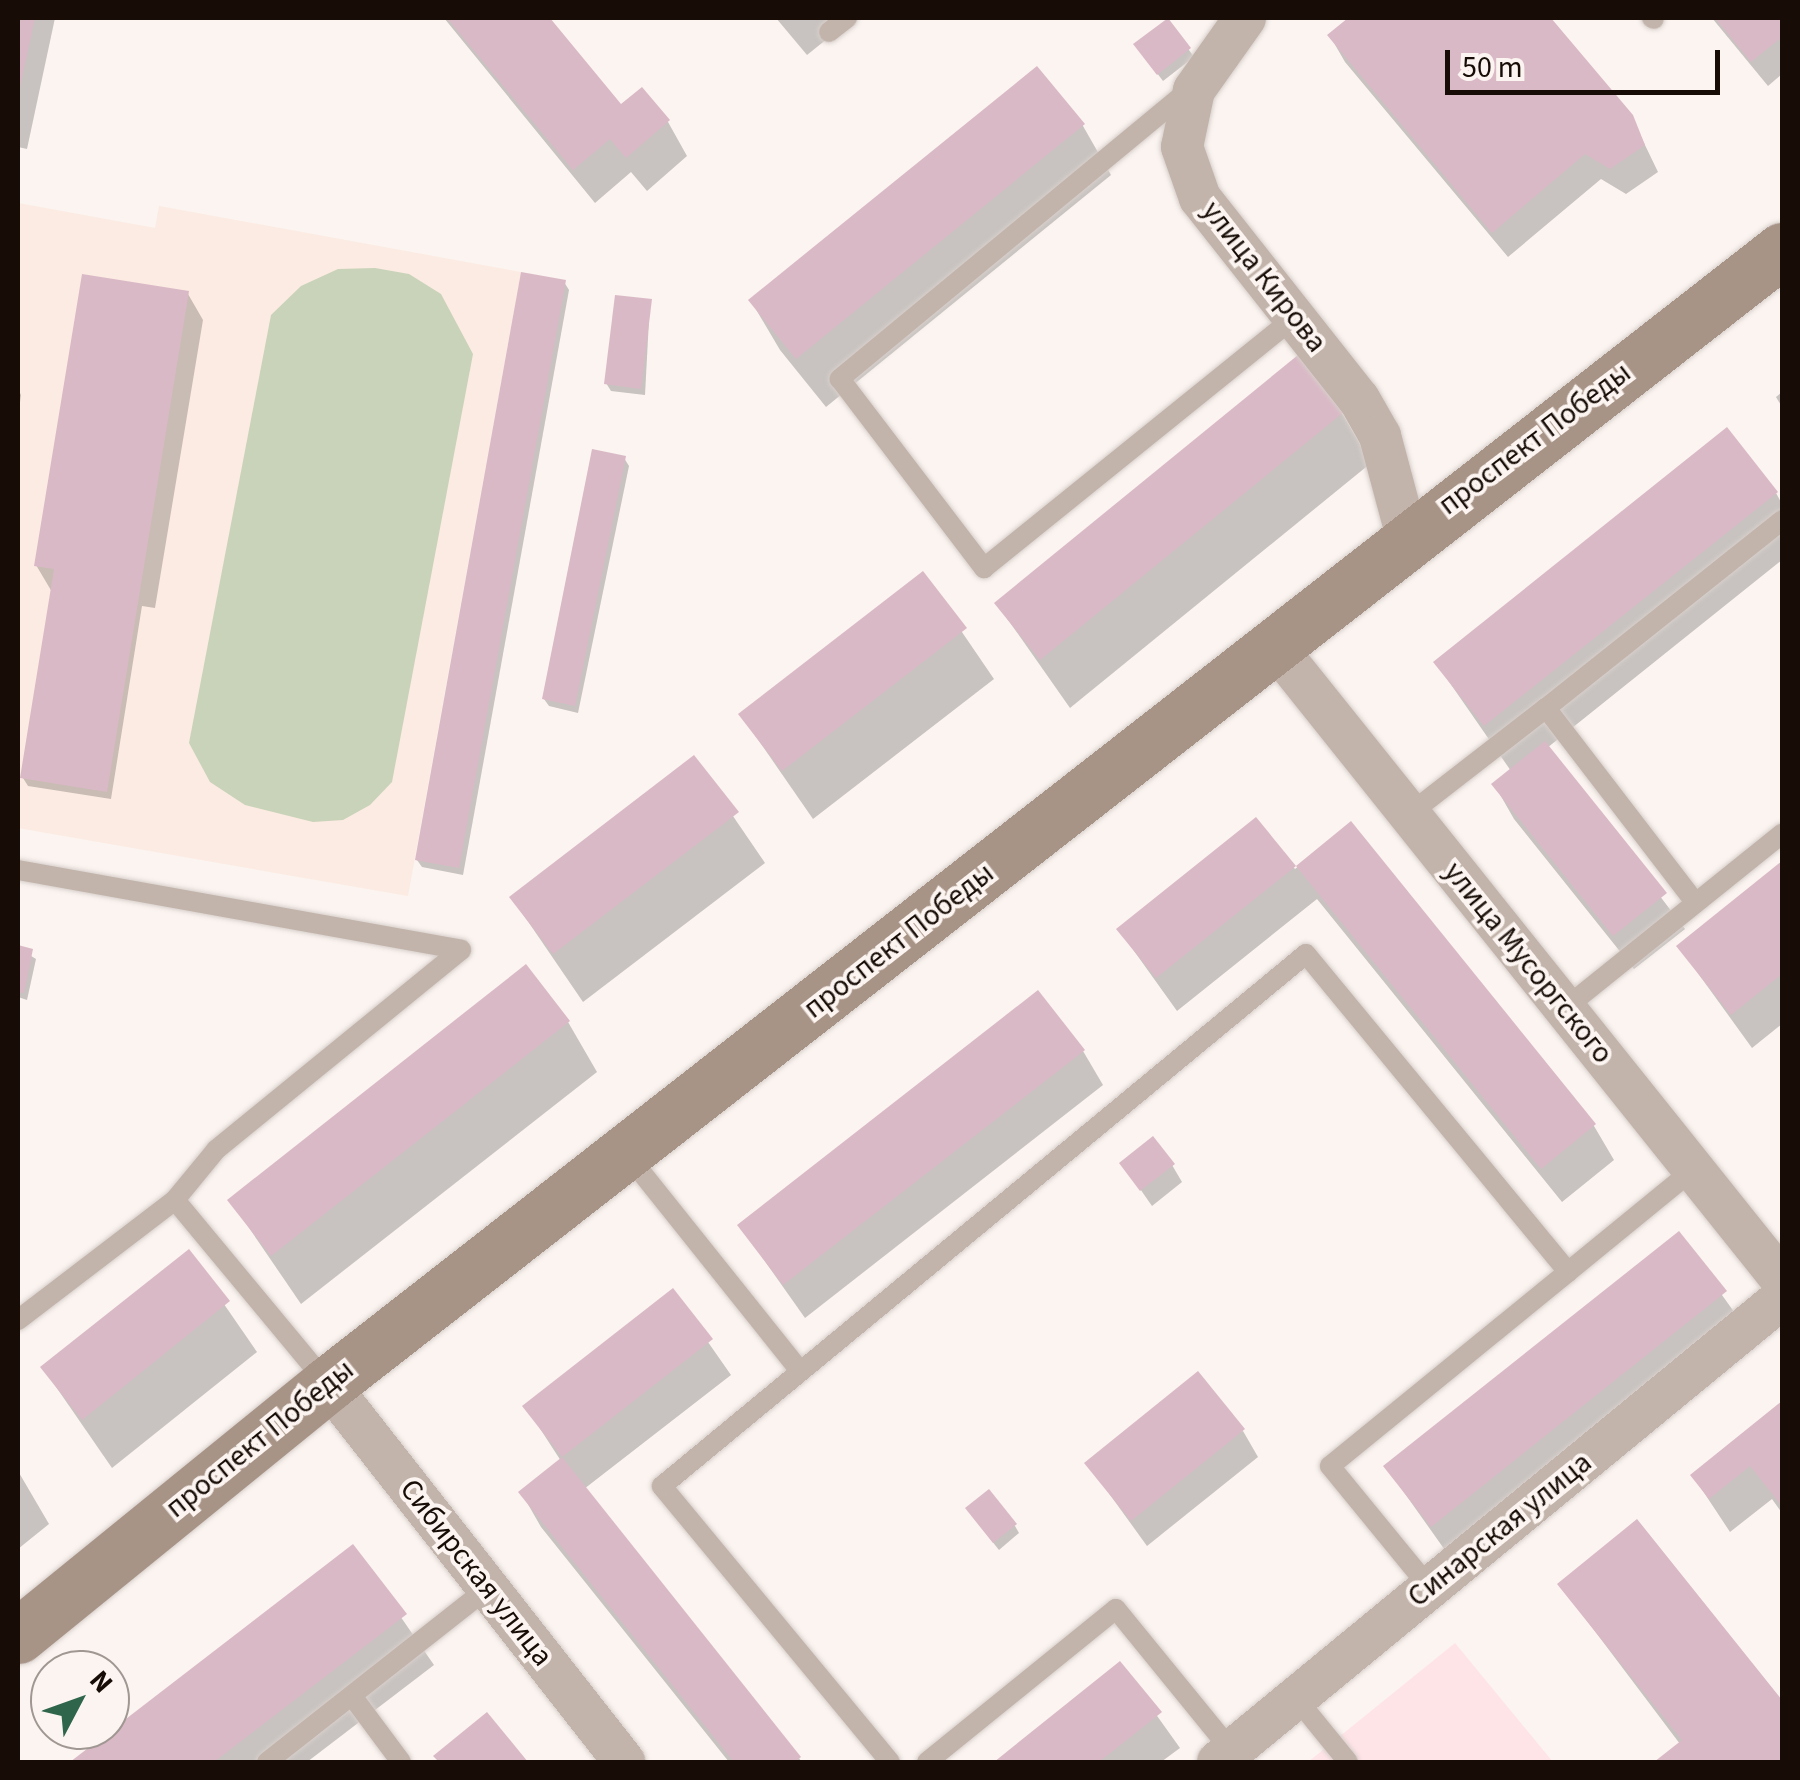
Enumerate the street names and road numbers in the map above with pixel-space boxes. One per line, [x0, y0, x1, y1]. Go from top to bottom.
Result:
street label: улица Кирова [1194, 194, 1334, 360]
street label: проспект Победы [1432, 355, 1638, 523]
street label: проспект Победы [797, 855, 1001, 1027]
street label: улица Мусоргского [1436, 855, 1620, 1071]
street label: проспект Победы [159, 1352, 361, 1526]
street label: Синарская улица [1401, 1445, 1599, 1615]
street label: Сибирская улица [392, 1472, 560, 1674]

